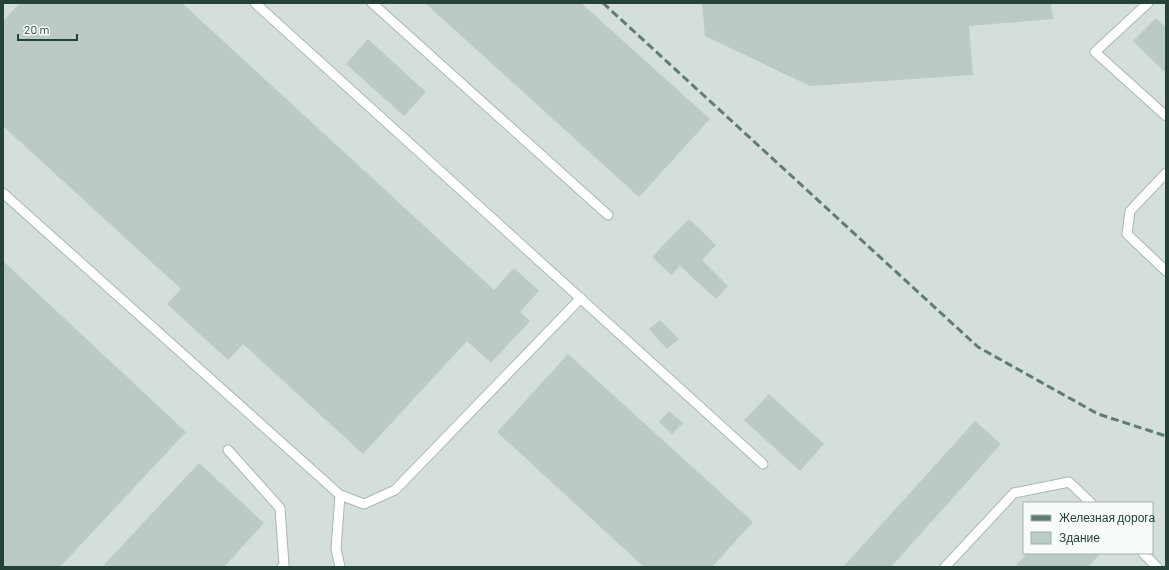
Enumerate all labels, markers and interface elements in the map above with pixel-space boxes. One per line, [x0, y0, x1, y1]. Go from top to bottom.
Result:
scale bar [18, 16, 77, 42]
text: 20 m [24, 22, 50, 36]
legend [1023, 502, 1153, 554]
text: Железная дорога [1059, 510, 1155, 525]
text: Здание [1059, 530, 1100, 545]

